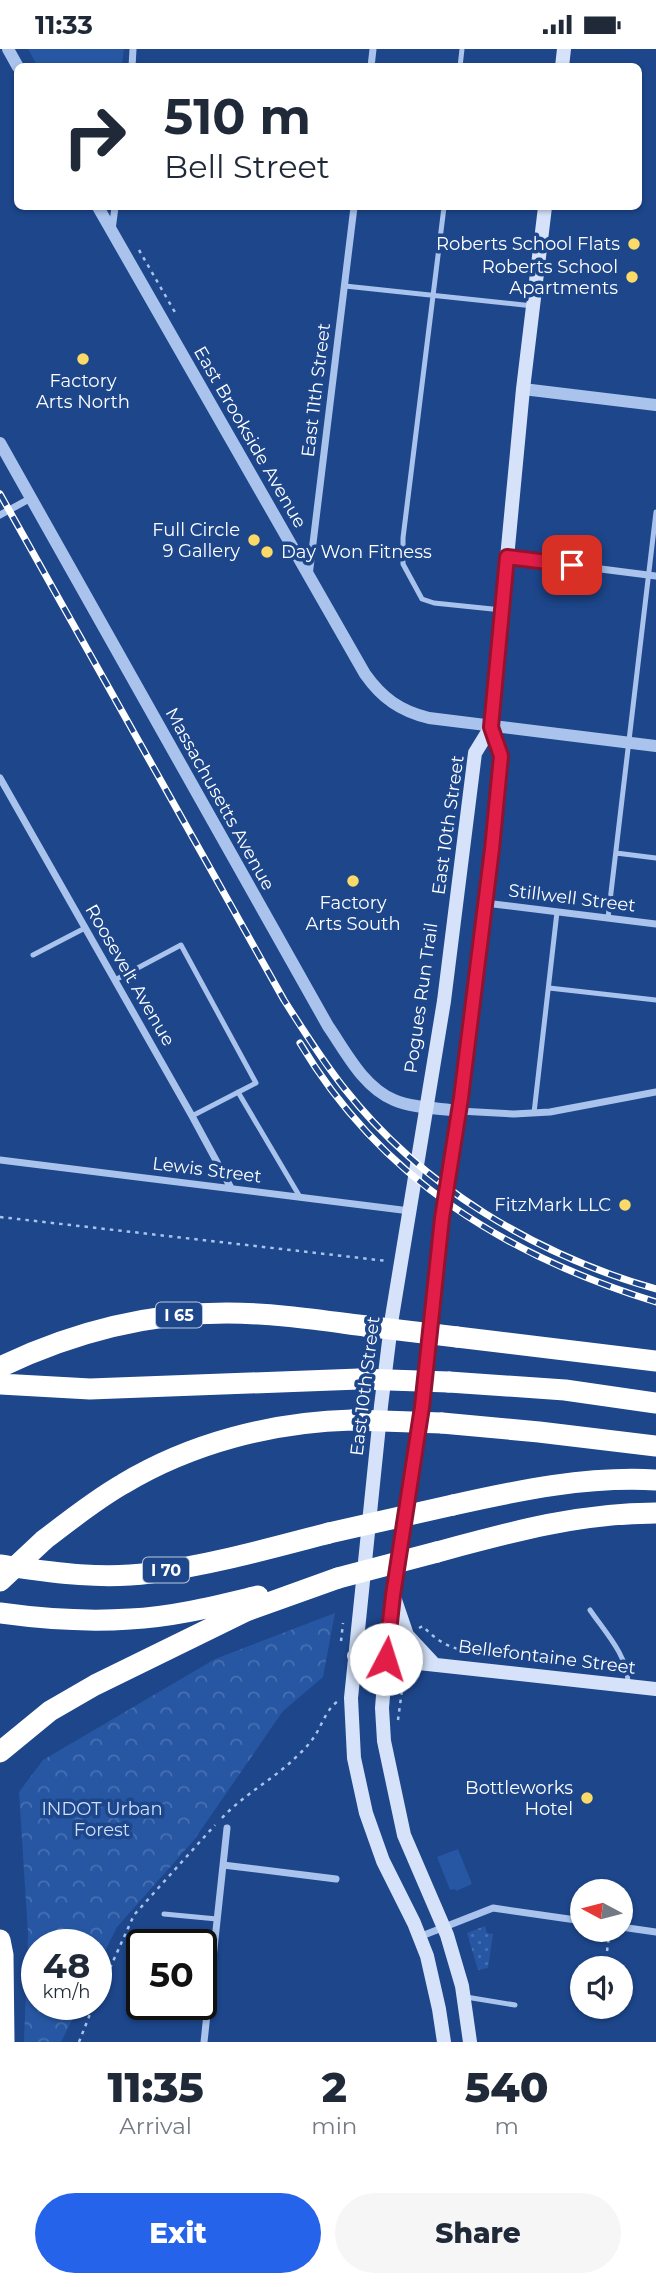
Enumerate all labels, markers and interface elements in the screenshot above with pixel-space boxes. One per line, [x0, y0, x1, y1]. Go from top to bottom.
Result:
text: 11:33 [35, 9, 93, 41]
text: 510 m [164, 87, 311, 146]
icon: right [49, 91, 140, 182]
text: Bell Street [164, 147, 330, 186]
place label: Roberts School Flats [436, 233, 620, 255]
marker: Roberts School Flats [626, 236, 642, 252]
place label: Roberts School Apartments [482, 256, 618, 299]
marker: Roberts School Apartments [624, 269, 640, 285]
street label: East 11th Street [297, 322, 335, 458]
street label: East Brookside Avenue [189, 342, 311, 532]
marker: Factory Arts North [75, 351, 91, 367]
place label: Factory Arts North [36, 370, 130, 413]
place label: Full Circle 9 Gallery [152, 519, 240, 562]
marker: Full Circle 9 Gallery [246, 532, 262, 548]
pin [542, 535, 602, 595]
place label: Day Won Fitness [281, 541, 432, 563]
marker: Day Won Fitness [259, 544, 275, 560]
icon: arrive [553, 546, 591, 584]
street label: Massachusetts Avenue [161, 704, 280, 894]
street label: East 10th Street [427, 754, 469, 896]
marker: Factory Arts South [345, 873, 361, 889]
street label: Stillwell Street [507, 879, 637, 917]
place label: Factory Arts South [305, 892, 401, 935]
street label: Roosevelt Avenue [80, 900, 180, 1050]
street label: Pogues Run Trail [400, 921, 442, 1075]
street label: Lewis Street [151, 1152, 263, 1188]
place label: FitzMark LLC [494, 1194, 611, 1216]
marker: FitzMark LLC [617, 1197, 633, 1213]
road number: I 65 [156, 1303, 202, 1327]
street label: East 10th Street [346, 1315, 384, 1457]
road number: I 70 [143, 1557, 189, 1583]
position arrow [349, 1622, 423, 1696]
street label: Bellefontaine Street [457, 1635, 637, 1679]
place label: Bottleworks Hotel [465, 1777, 573, 1820]
marker: Bottleworks Hotel [579, 1790, 595, 1806]
park label: INDOT Urban Forest [41, 1798, 163, 1841]
north arrow [570, 1879, 634, 1943]
map controls [570, 1879, 633, 2019]
speed limit sign: 50 [126, 1929, 217, 2020]
text: 48 [43, 1944, 90, 1987]
button: sound [570, 1956, 633, 2019]
text: km/h [42, 1981, 91, 2003]
text: 11:35 [107, 2061, 204, 2113]
text: 2 [322, 2061, 347, 2113]
text: 540 [465, 2061, 549, 2113]
text: Arrival [119, 2112, 192, 2140]
text: min [311, 2112, 357, 2140]
text: m [494, 2112, 519, 2140]
button: Exit [35, 2193, 321, 2273]
button: Share [335, 2193, 621, 2273]

